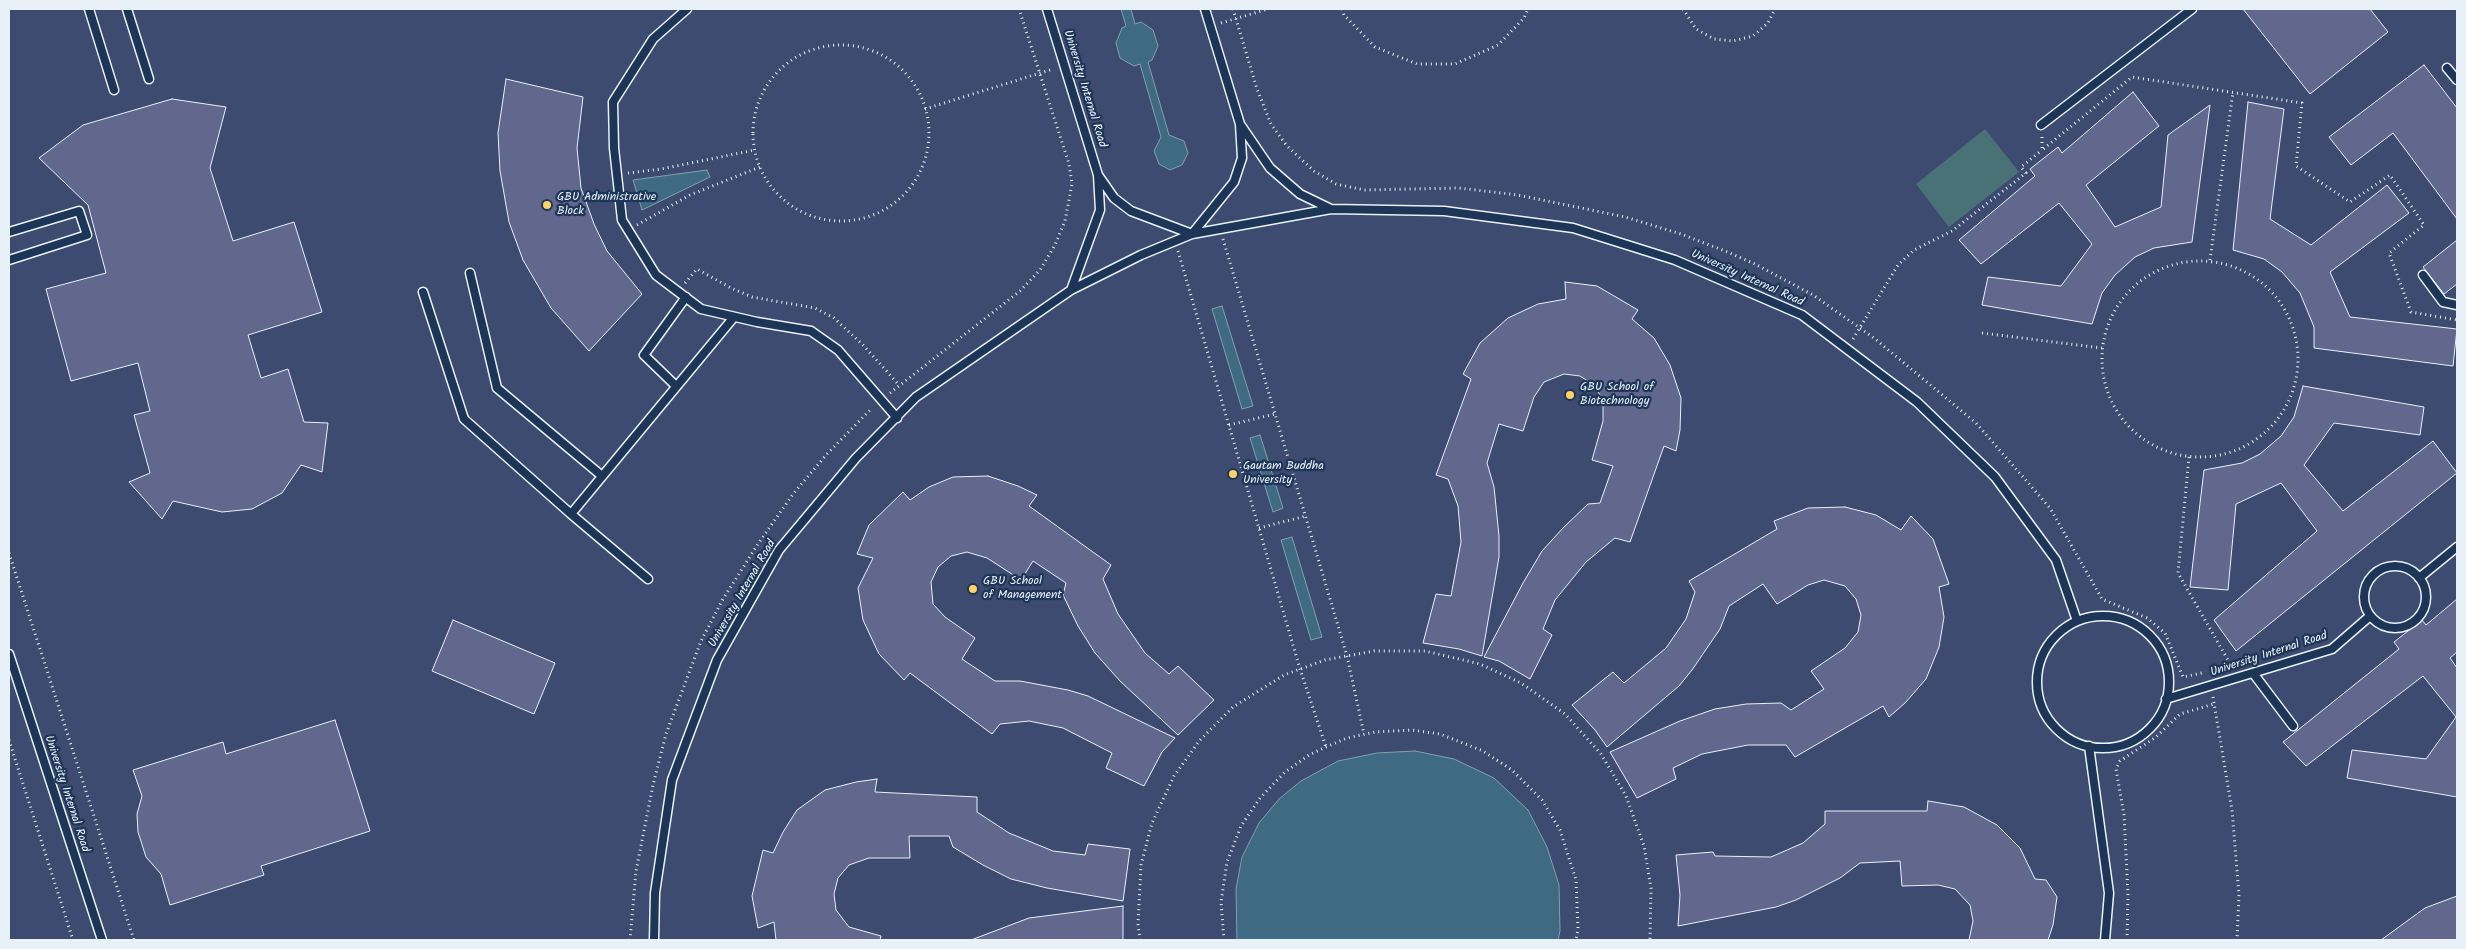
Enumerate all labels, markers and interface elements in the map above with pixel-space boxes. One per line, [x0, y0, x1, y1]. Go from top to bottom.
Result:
street label: University Internal Road [1059, 29, 1109, 149]
place label: GBU Administrative Block [557, 191, 656, 219]
marker: GBU Administrative Block [541, 199, 553, 211]
street label: University Internal Road [1688, 248, 1806, 310]
place label: GBU School of Biotechnology [1580, 381, 1654, 409]
marker: GBU School of Biotechnology [1564, 389, 1576, 401]
place label: Gautam Buddha University [1243, 460, 1324, 488]
marker: Gautam Buddha University [1227, 468, 1239, 480]
street label: University Internal Road [706, 538, 780, 650]
place label: GBU School of Management [983, 575, 1062, 603]
marker: GBU School of Management [967, 583, 979, 595]
street label: University Internal Road [2209, 629, 2329, 681]
street label: University Internal Road [40, 734, 92, 854]

